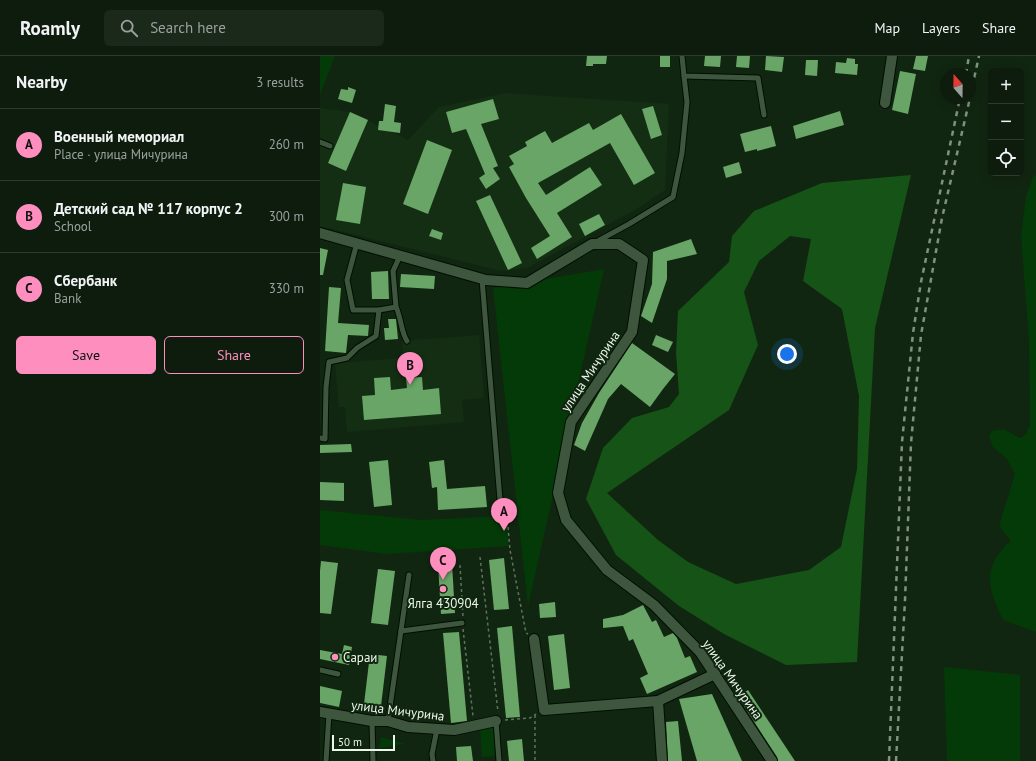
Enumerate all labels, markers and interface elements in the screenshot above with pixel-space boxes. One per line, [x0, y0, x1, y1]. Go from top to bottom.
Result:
search box [104, 10, 384, 46]
text: Roamly [20, 16, 80, 40]
icon: search [118, 17, 140, 39]
text: Search here [150, 18, 226, 37]
text: Map [874, 19, 900, 37]
text: Layers [922, 19, 960, 37]
text: Share [982, 19, 1016, 37]
north arrow [940, 68, 976, 104]
map controls [988, 68, 1024, 176]
button: + [988, 68, 1024, 104]
text: Nearby [16, 71, 67, 93]
text: 3 results [256, 74, 304, 91]
button: − [988, 104, 1024, 140]
text: Военный мемориал [54, 127, 184, 146]
text: A [25, 136, 33, 153]
text: 260 m [269, 136, 304, 153]
button: locate [988, 140, 1024, 176]
text: Place · улица Мичурина [54, 146, 188, 163]
text: Детский сад № 117 корпус 2 [54, 199, 243, 218]
text: B [25, 208, 33, 225]
text: 300 m [269, 208, 304, 225]
text: School [54, 218, 92, 235]
text: Сбербанк [54, 271, 117, 290]
text: C [25, 280, 33, 297]
text: 330 m [269, 280, 304, 297]
text: Bank [54, 290, 81, 307]
street label: улица Мичурина [557, 328, 624, 415]
button: Save [16, 336, 156, 374]
button: Share [164, 336, 304, 374]
your location [777, 344, 797, 364]
pin: B [397, 352, 423, 385]
pin: A [491, 498, 517, 531]
pin: C [430, 547, 456, 580]
marker: Ялга 430904 [438, 584, 448, 594]
place label: Ялга 430904 [407, 595, 479, 612]
street label: улица Мичурина [699, 636, 767, 723]
place label: Сараи [343, 649, 377, 666]
marker: Сараи [330, 652, 340, 662]
street label: улица Мичурина [350, 696, 446, 725]
scale bar [332, 733, 395, 752]
text: 50 m [338, 735, 362, 749]

